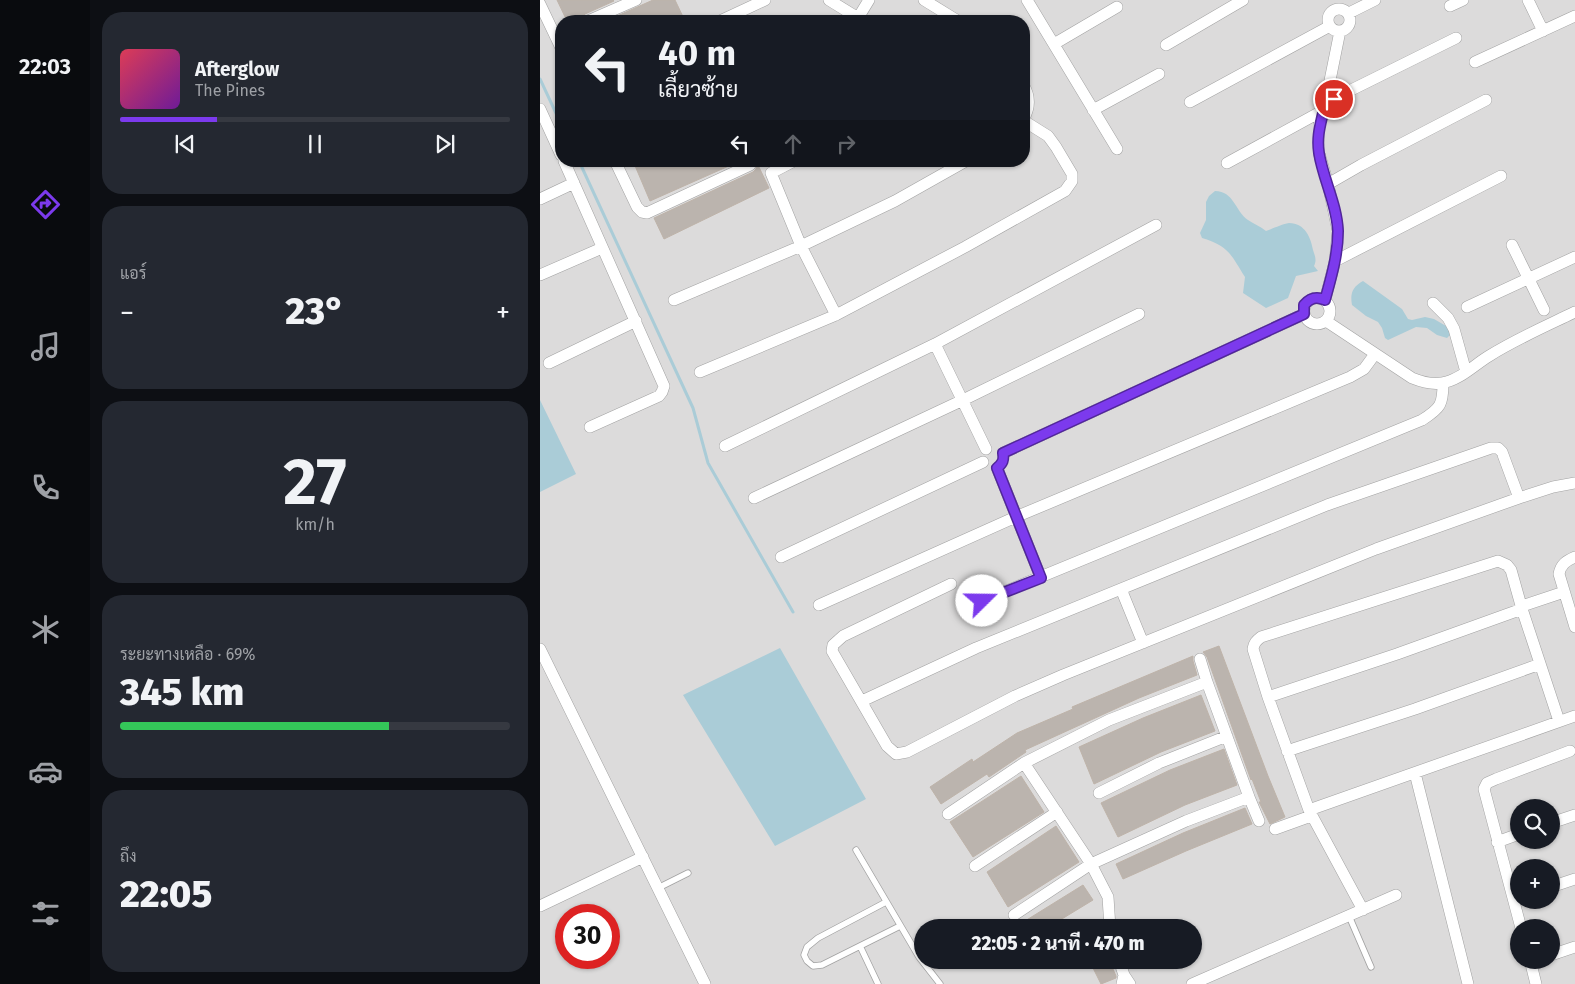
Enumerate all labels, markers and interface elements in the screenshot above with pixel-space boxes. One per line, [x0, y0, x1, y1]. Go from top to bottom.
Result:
text: 40 m [658, 32, 736, 74]
icon: left [575, 35, 640, 100]
text: 22:03 [19, 53, 71, 80]
text: Afterglow [195, 58, 279, 81]
text: เลี้ยวซ้าย [658, 76, 738, 103]
pin [1313, 78, 1355, 120]
text: The Pines [195, 81, 265, 100]
icon: arrive [1320, 85, 1348, 113]
icon: previous [171, 130, 199, 158]
icon: pause [301, 130, 329, 158]
icon: next [431, 130, 459, 158]
icon: left [726, 130, 754, 158]
icon: ahead [779, 130, 807, 158]
icon: right [832, 130, 860, 158]
icon: directions [28, 187, 63, 222]
text: แอร์ [120, 264, 146, 283]
text: 23° [285, 288, 345, 334]
text: − [120, 296, 134, 329]
text: + [496, 296, 510, 329]
icon: music [28, 329, 63, 364]
text: 27 [283, 443, 347, 521]
icon: phone [28, 470, 63, 505]
text: km/h [295, 515, 335, 534]
position arrow [955, 574, 1007, 626]
icon: climate [28, 612, 63, 647]
text: ระยะทางเหลือ · 69% [120, 645, 256, 664]
text: 345 km [120, 669, 244, 715]
icon: car [28, 754, 63, 789]
map controls [1510, 799, 1560, 969]
button: search [1510, 799, 1560, 849]
text: ถึง [120, 847, 137, 866]
button: + [1510, 859, 1560, 909]
text: 22:05 [120, 871, 212, 917]
icon: filters [28, 896, 63, 931]
speed limit sign: 30 [555, 904, 620, 969]
button: − [1510, 919, 1560, 969]
text: 22:05 · 2 นาที · 470 m [972, 932, 1144, 955]

